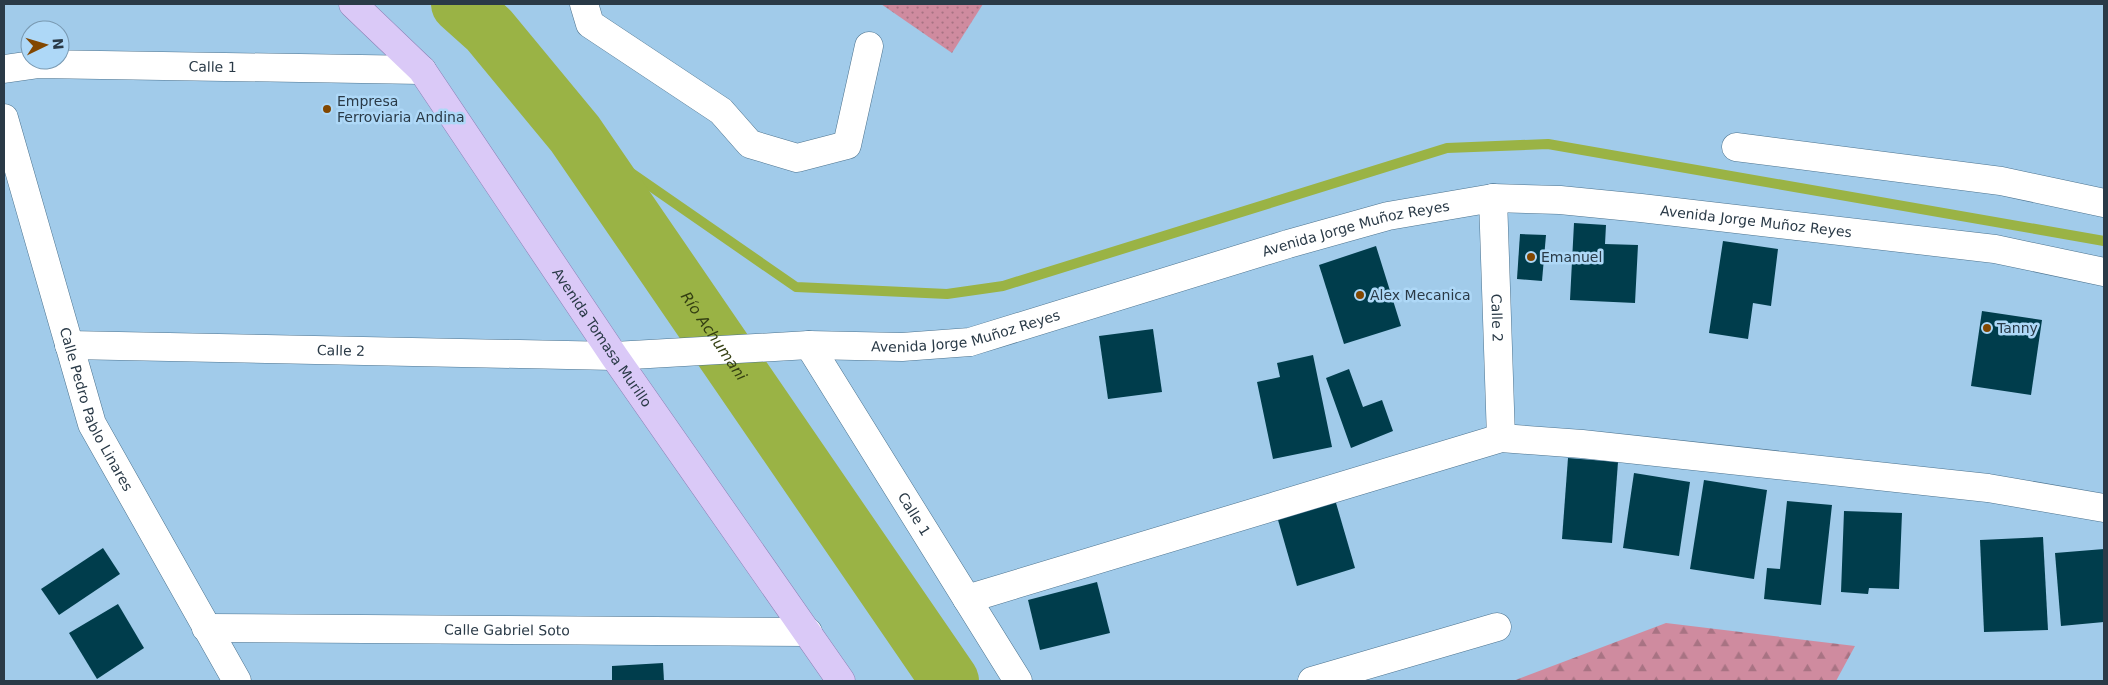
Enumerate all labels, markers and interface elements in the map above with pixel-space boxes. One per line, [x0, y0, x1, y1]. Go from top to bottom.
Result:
north arrow [20, 20, 70, 70]
text: N [49, 37, 66, 50]
street label: Calle 1 [188, 58, 237, 75]
place label: Empresa Ferroviaria Andina [337, 93, 465, 125]
marker: Empresa Ferroviaria Andina [321, 103, 333, 115]
street label: Avenida Jorge Muñoz Reyes [1260, 198, 1451, 260]
street label: Avenida Jorge Muñoz Reyes [1659, 202, 1853, 240]
place label: Emanuel [1541, 249, 1602, 265]
marker: Emanuel [1525, 251, 1537, 263]
street label: Avenida Tomasa Murillo [549, 265, 655, 410]
place label: Alex Mecanica [1370, 287, 1471, 303]
water label: Río Achumani [677, 288, 751, 385]
marker: Alex Mecanica [1354, 289, 1366, 301]
street label: Calle 2 [1488, 294, 1506, 342]
street label: Avenida Jorge Muñoz Reyes [871, 307, 1062, 355]
place label: Tanny [1996, 320, 2038, 336]
marker: Tanny [1981, 322, 1993, 334]
street label: Calle Pedro Pablo Linares [57, 325, 136, 494]
street label: Calle 2 [317, 342, 365, 359]
street label: Calle 1 [895, 489, 934, 539]
street label: Calle Gabriel Soto [444, 622, 570, 638]

